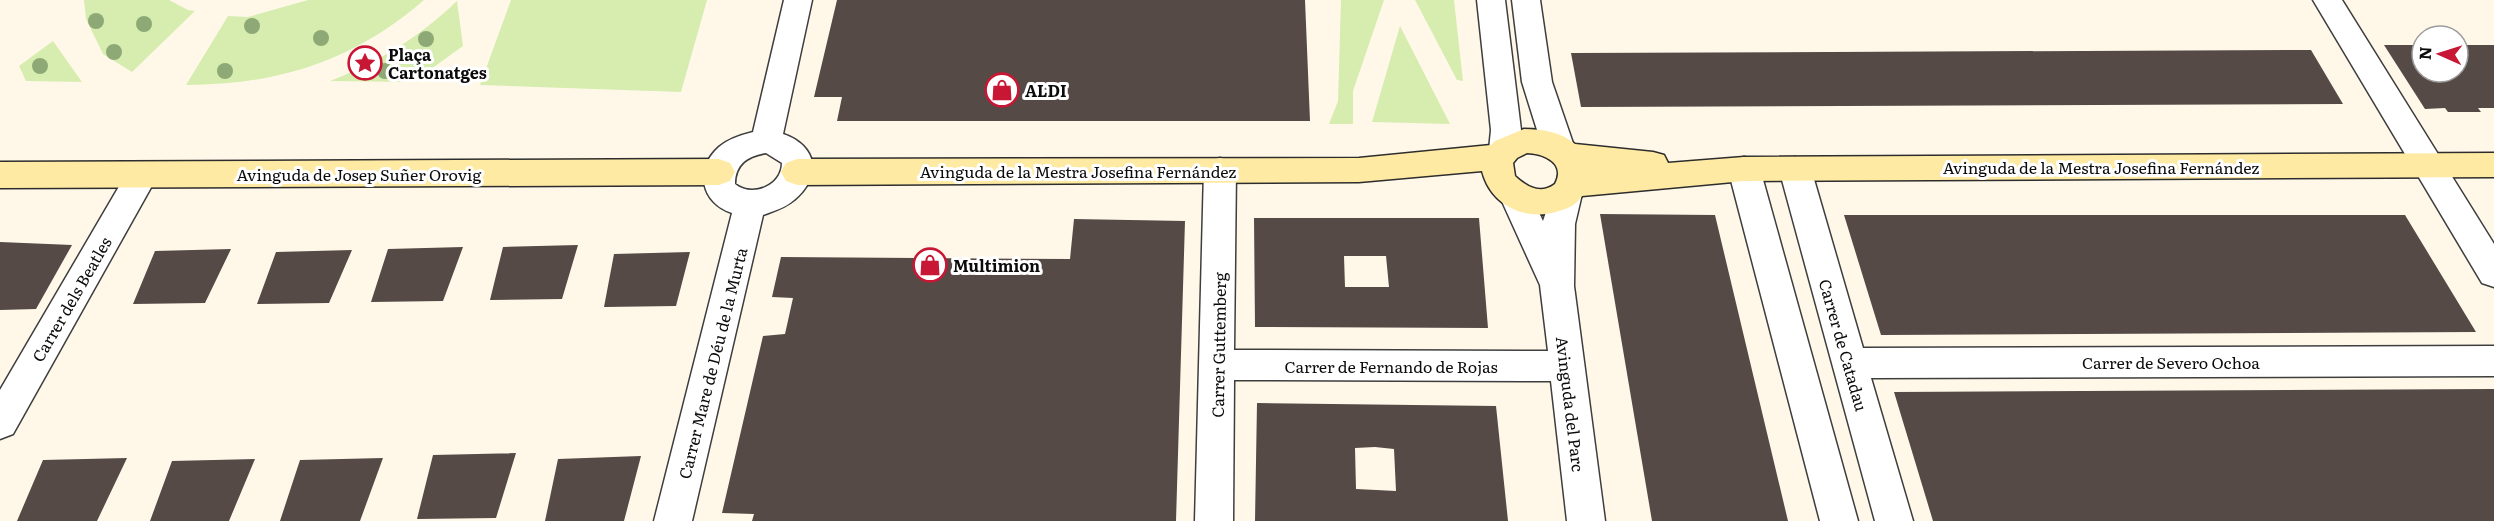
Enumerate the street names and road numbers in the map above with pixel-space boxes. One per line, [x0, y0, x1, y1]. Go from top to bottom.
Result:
street label: Avinguda de la Mestra Josefina Fernández [1943, 155, 2260, 179]
street label: Avinguda de la Mestra Josefina Fernández [920, 159, 1237, 183]
street label: Avinguda de Josep Suñer Orovig [237, 162, 481, 186]
street label: Carrer dels Beatles [25, 232, 117, 366]
street label: Carrer Mare de Déu de la Murta [672, 244, 752, 481]
street label: Carrer Guttemberg [1205, 272, 1231, 418]
street label: Carrer de Catadau [1814, 276, 1874, 414]
street label: Avinguda del Parc [1551, 335, 1591, 473]
street label: Carrer de Severo Ochoa [2082, 350, 2260, 374]
street label: Carrer de Fernando de Rojas [1284, 354, 1498, 378]

